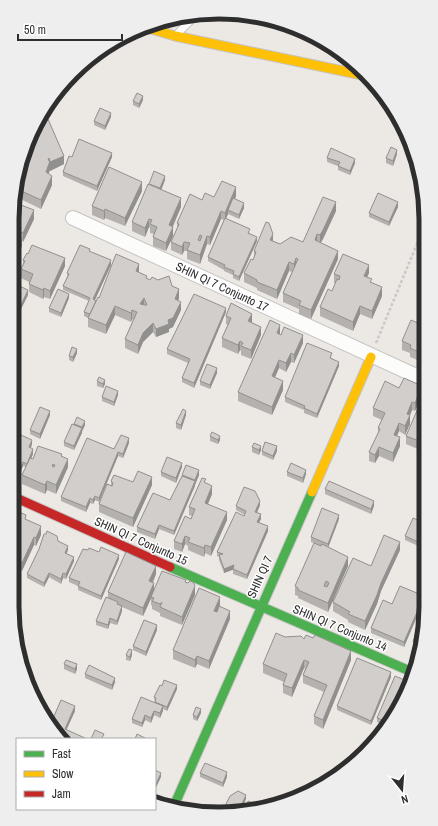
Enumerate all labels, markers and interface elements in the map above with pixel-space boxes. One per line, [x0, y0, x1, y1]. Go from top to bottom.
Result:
scale bar [18, 16, 122, 42]
text: 50 m [24, 22, 46, 38]
street label: SHIN QI 7 Conjunto 17 [173, 258, 271, 316]
street label: SHIN QI 7 Conjunto 15 [92, 513, 191, 569]
street label: SHIN QI 7 [244, 553, 277, 601]
street label: SHIN QI 7 Conjunto 14 [291, 601, 390, 655]
legend [16, 738, 156, 810]
text: Fast [52, 746, 71, 762]
text: Slow [52, 766, 74, 782]
north arrow [382, 770, 422, 810]
text: Jam [52, 786, 71, 802]
text: N [400, 792, 410, 807]

